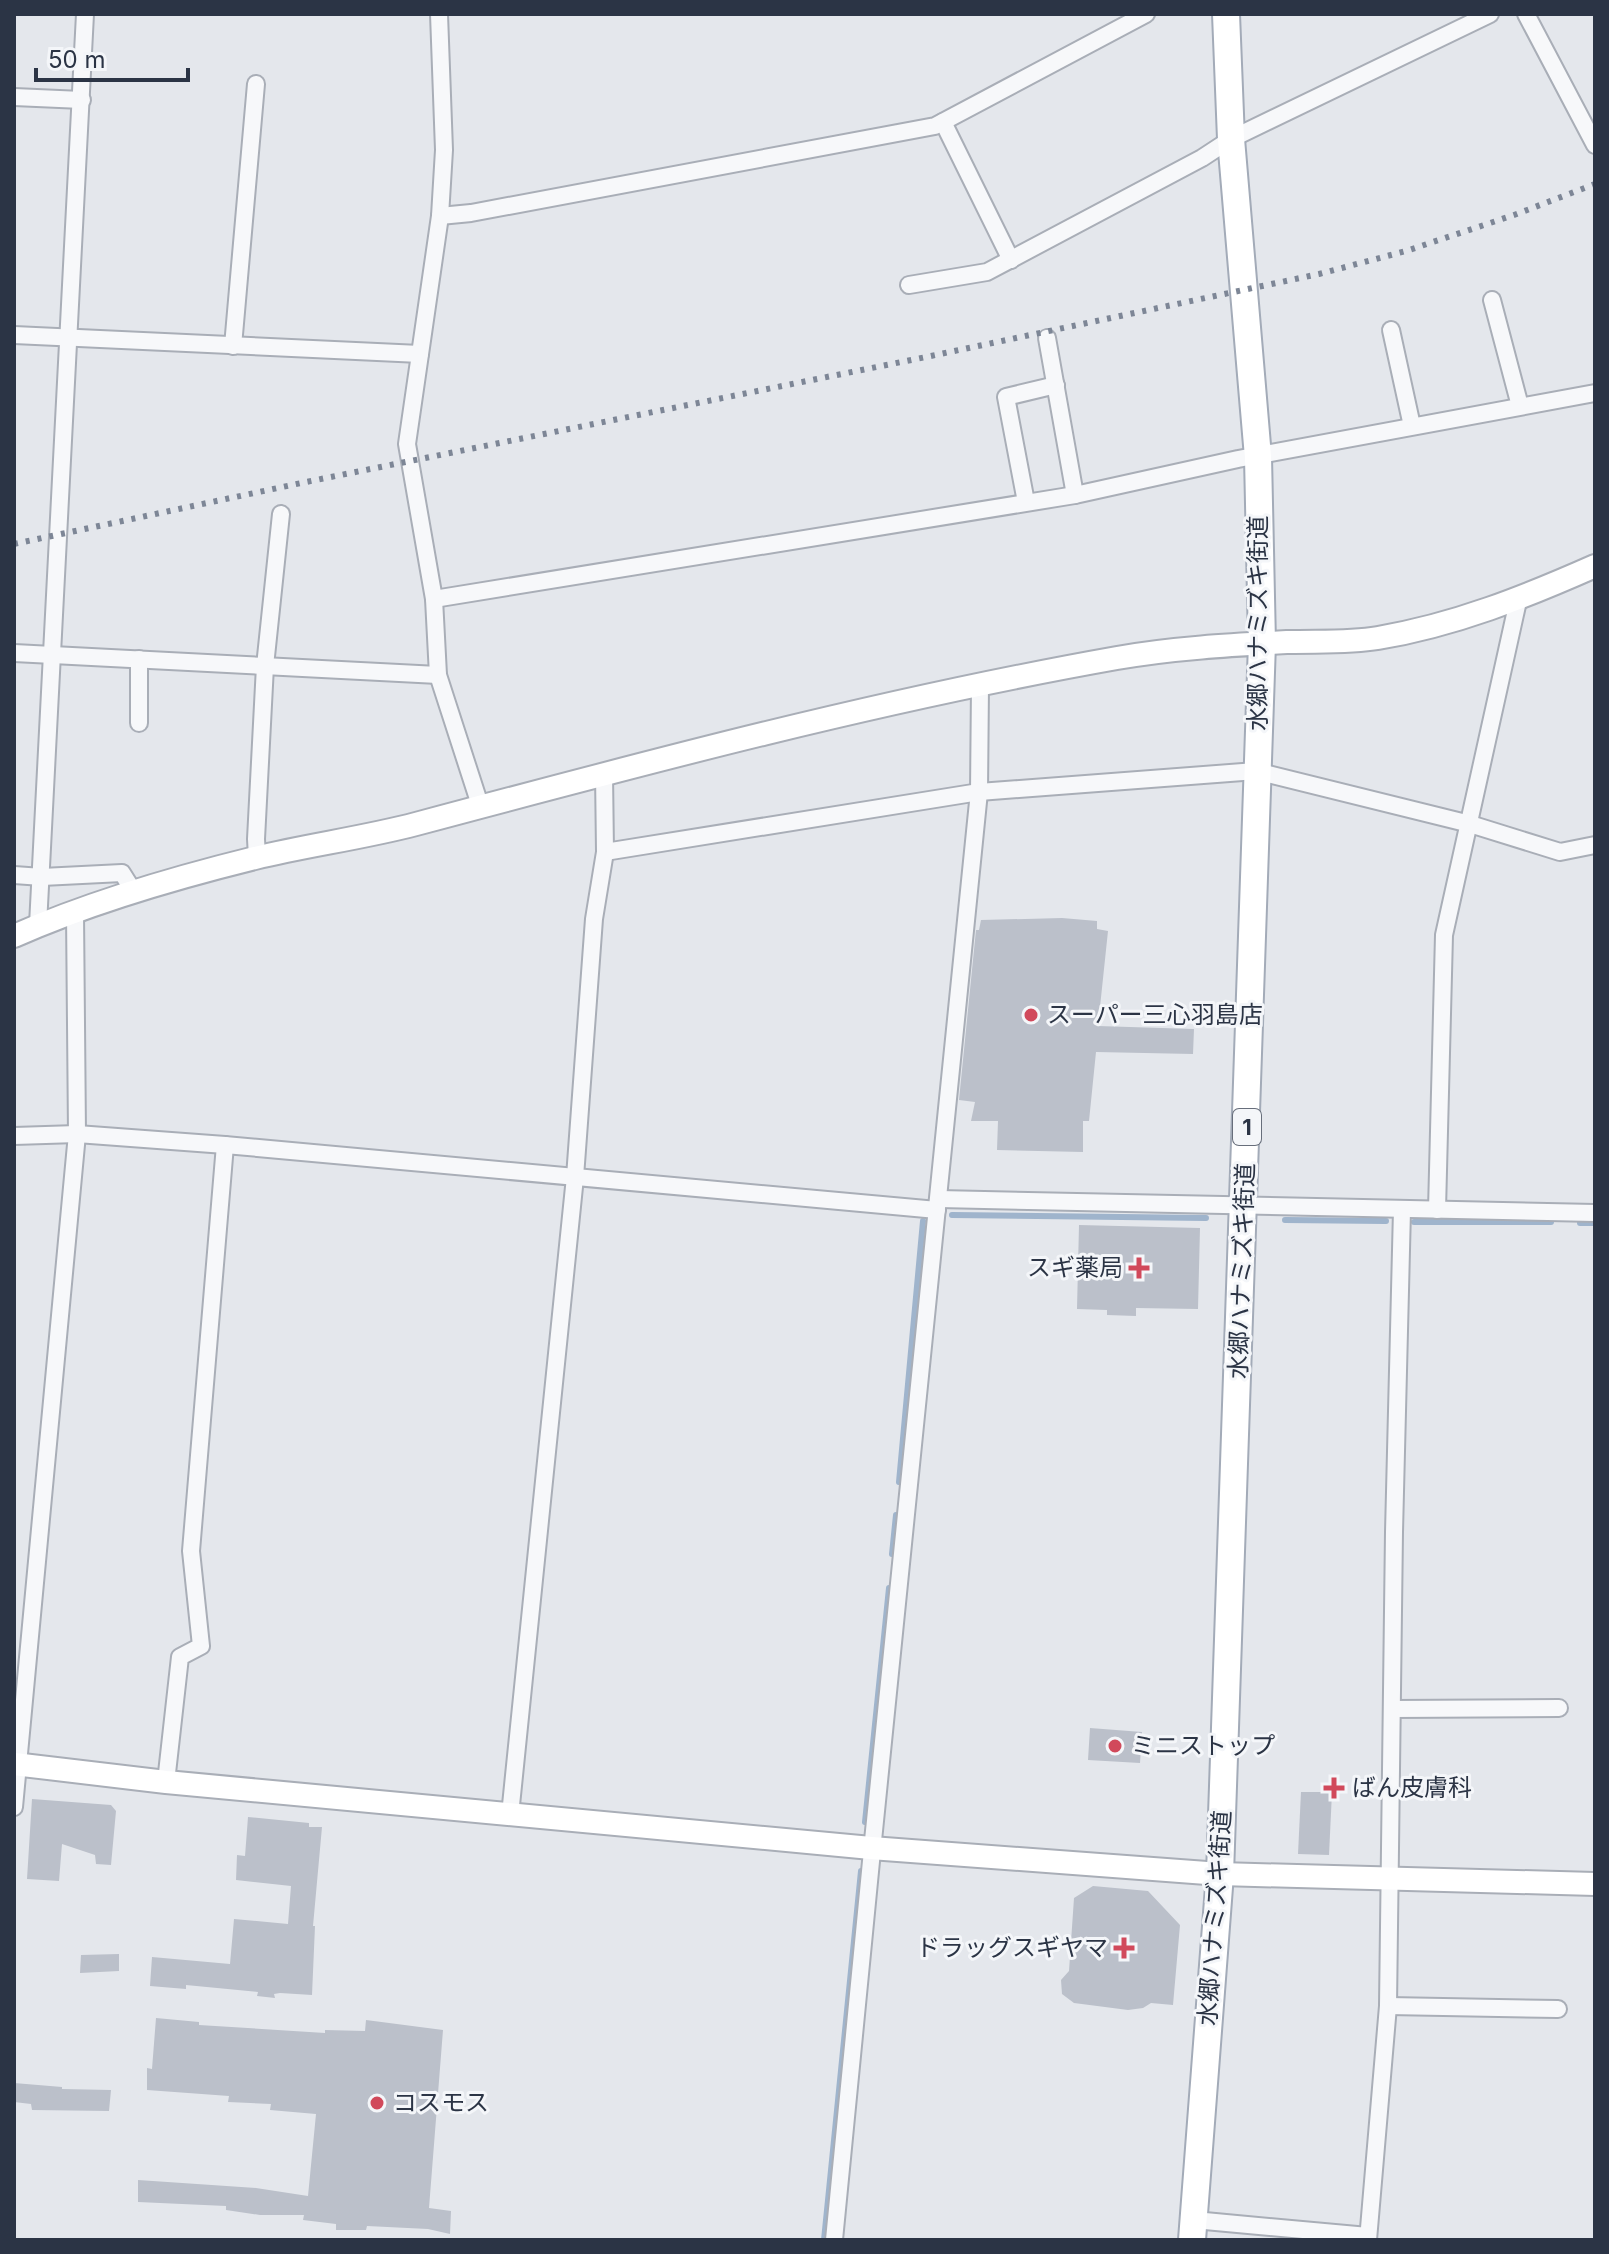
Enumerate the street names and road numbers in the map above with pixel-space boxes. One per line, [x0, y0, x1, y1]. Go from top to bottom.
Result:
street label: 水郷ハナミズキ街道 [1243, 515, 1272, 731]
road number: 1 [1233, 1109, 1261, 1145]
street label: 水郷ハナミズキ街道 [1223, 1163, 1260, 1379]
street label: 水郷ハナミズキ街道 [1193, 1809, 1236, 2027]

